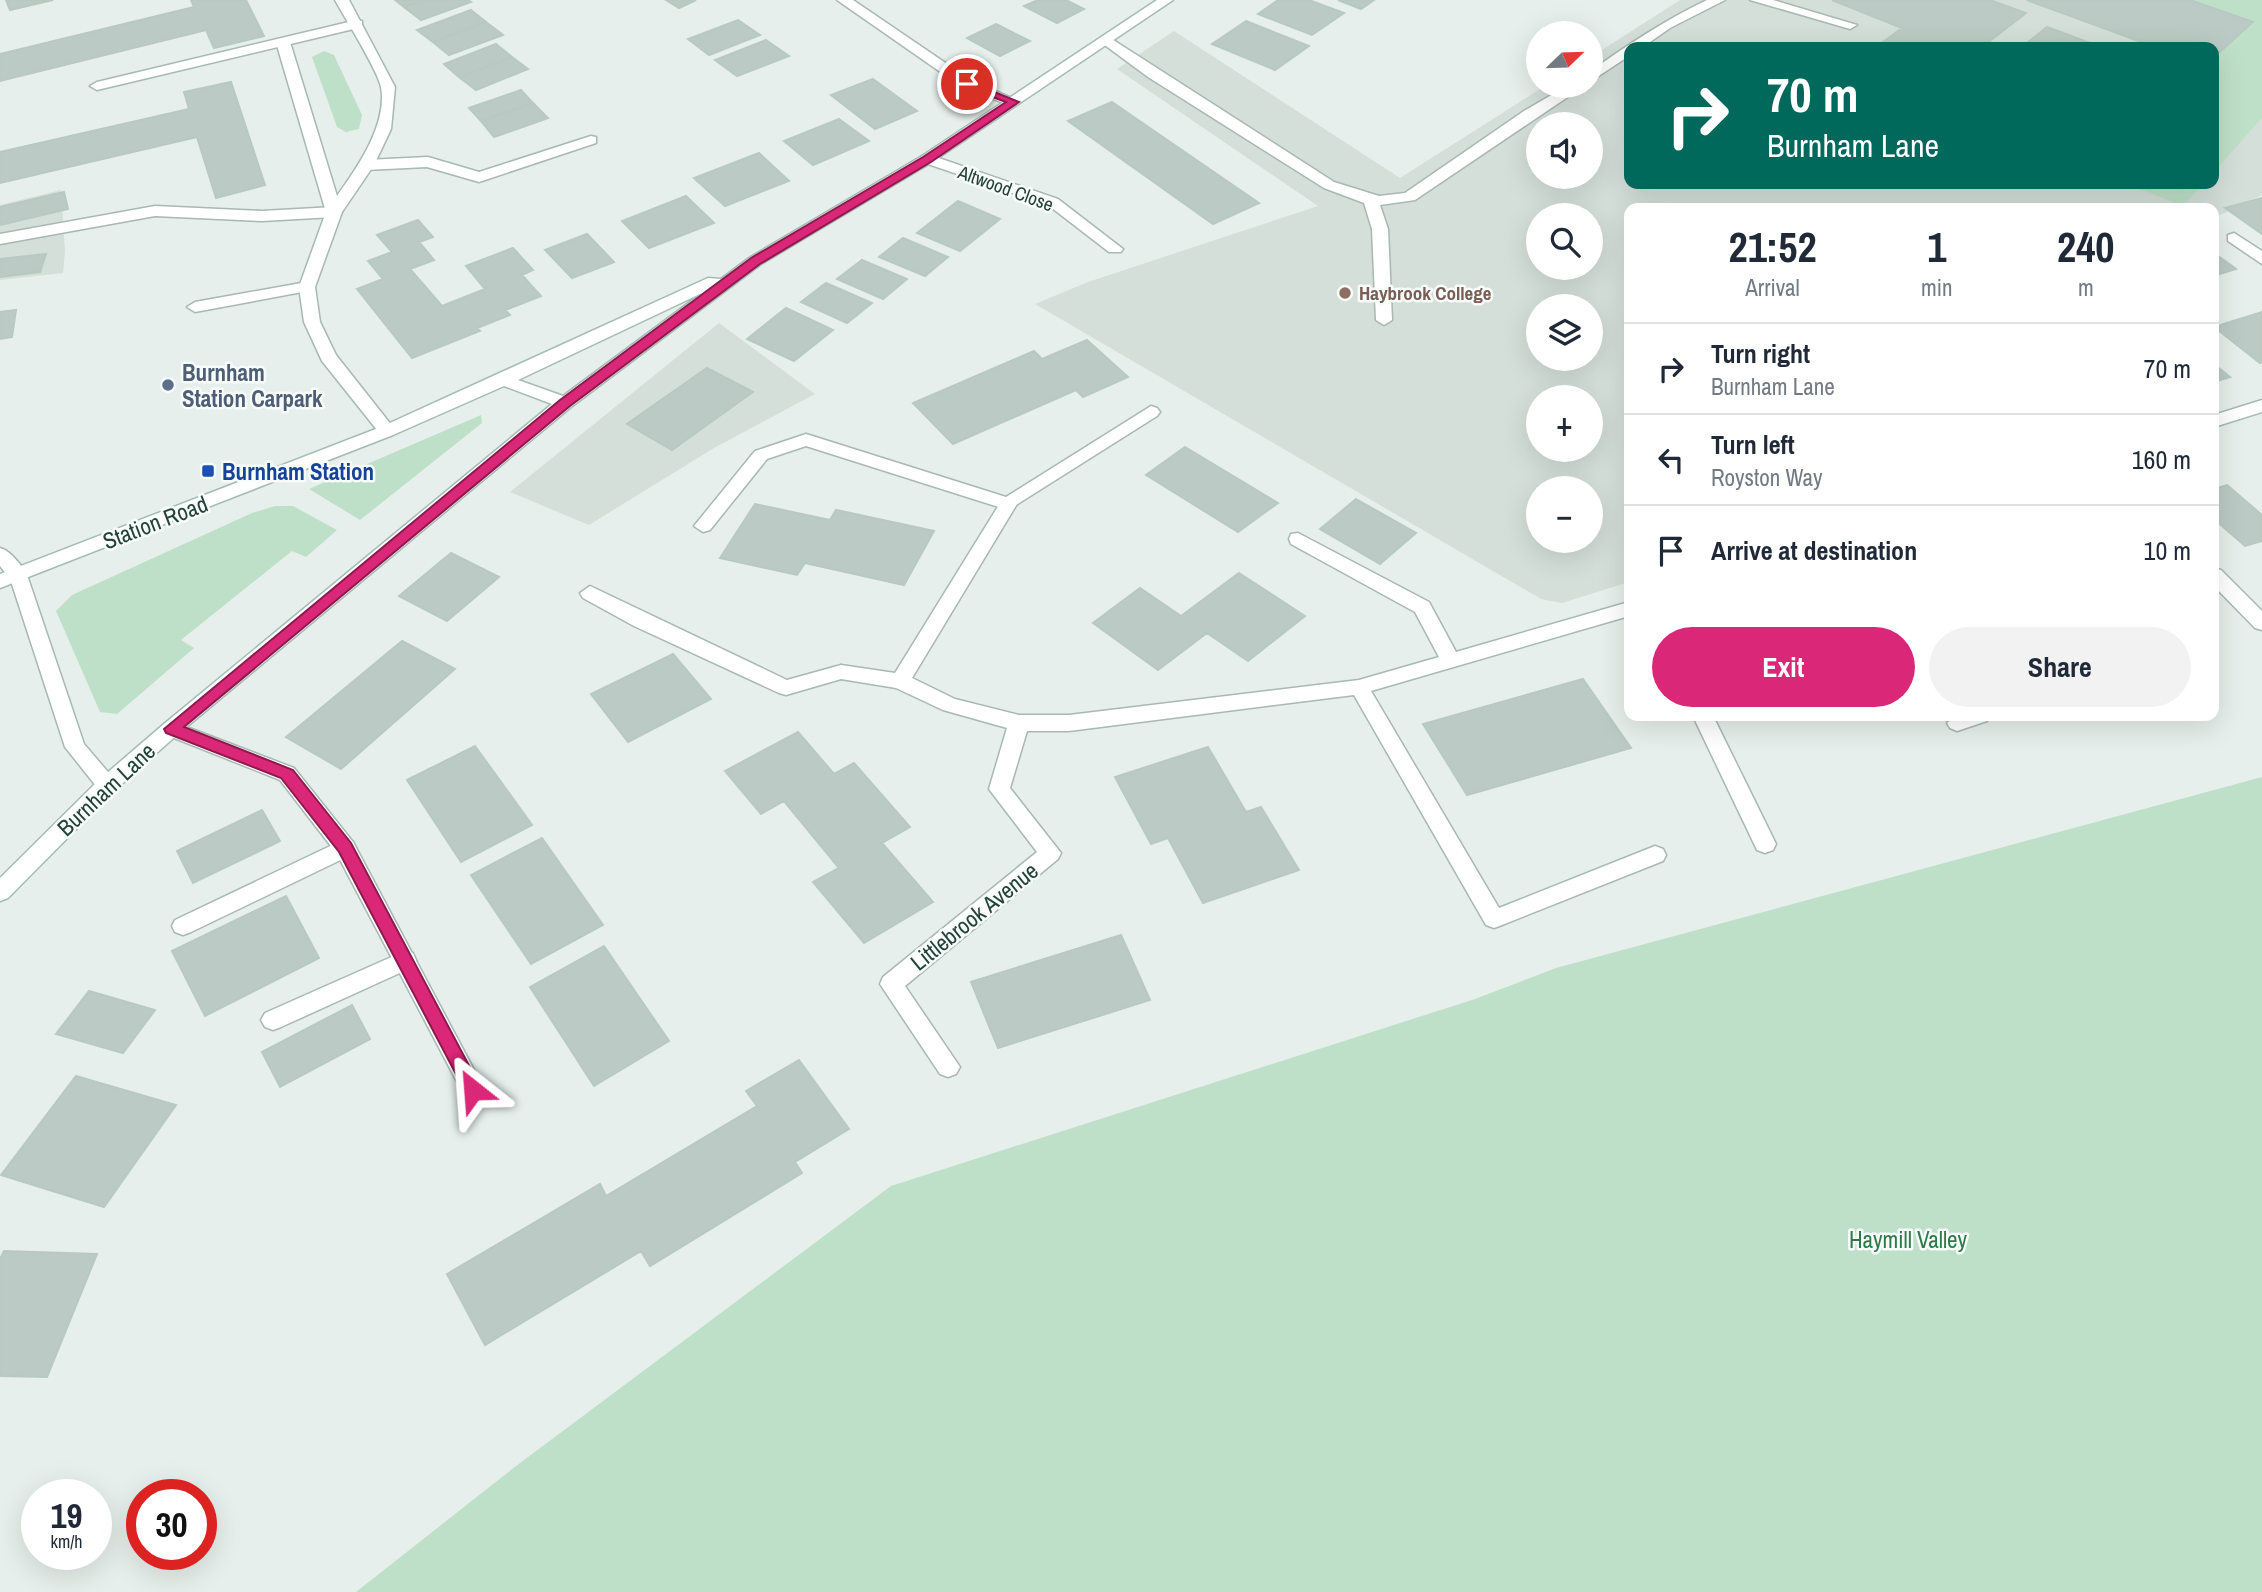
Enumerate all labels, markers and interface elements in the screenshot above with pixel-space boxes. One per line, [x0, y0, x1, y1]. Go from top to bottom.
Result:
north arrow [1526, 21, 1603, 98]
map controls [1526, 21, 1603, 553]
pin [937, 54, 997, 114]
text: 70 m [1767, 61, 1859, 127]
icon: arrive [948, 65, 986, 103]
icon: right [1652, 70, 1743, 161]
button: sound [1526, 112, 1603, 189]
text: Burnham Lane [1767, 124, 1939, 167]
street label: Altwood Close [954, 158, 1057, 217]
button: search [1526, 203, 1603, 280]
text: 21:52 [1729, 219, 1817, 275]
text: 1 [1927, 219, 1946, 275]
text: 240 [2057, 219, 2115, 275]
text: Arrival [1745, 272, 1800, 303]
text: min [1921, 272, 1953, 303]
text: m [2078, 272, 2094, 303]
place label: Haybrook College [1359, 280, 1492, 306]
marker: Haybrook College [1337, 285, 1353, 301]
button: layers [1526, 294, 1603, 371]
text: Turn right [1711, 336, 1810, 371]
icon: right [1652, 350, 1690, 388]
text: 70 m [2144, 351, 2191, 386]
place label: Burnham Station Carpark [182, 357, 323, 414]
text: Burnham Lane [1711, 371, 1835, 402]
marker: Burnham Station Carpark [160, 377, 176, 393]
button: + [1526, 385, 1603, 462]
text: Turn left [1711, 427, 1795, 462]
icon: left [1652, 441, 1690, 479]
text: 160 m [2132, 442, 2191, 477]
place label: Burnham Station [222, 456, 374, 487]
text: Royston Way [1711, 462, 1822, 493]
marker: Burnham Station [200, 463, 216, 479]
button: − [1526, 476, 1603, 553]
street label: Station Road [98, 488, 212, 556]
icon: arrive [1652, 532, 1690, 570]
text: Arrive at destination [1711, 533, 1917, 568]
text: 10 m [2144, 533, 2191, 568]
button: Exit [1652, 627, 1915, 707]
button: Share [1929, 627, 2191, 707]
street label: Burnham Lane [50, 735, 162, 843]
street label: Littlebrook Avenue [904, 855, 1044, 977]
position arrow [436, 1053, 510, 1127]
park label: Haymill Valley [1849, 1224, 1968, 1255]
speed limit sign: 30 [126, 1479, 217, 1570]
text: 19 [51, 1492, 82, 1539]
text: km/h [51, 1529, 83, 1554]

